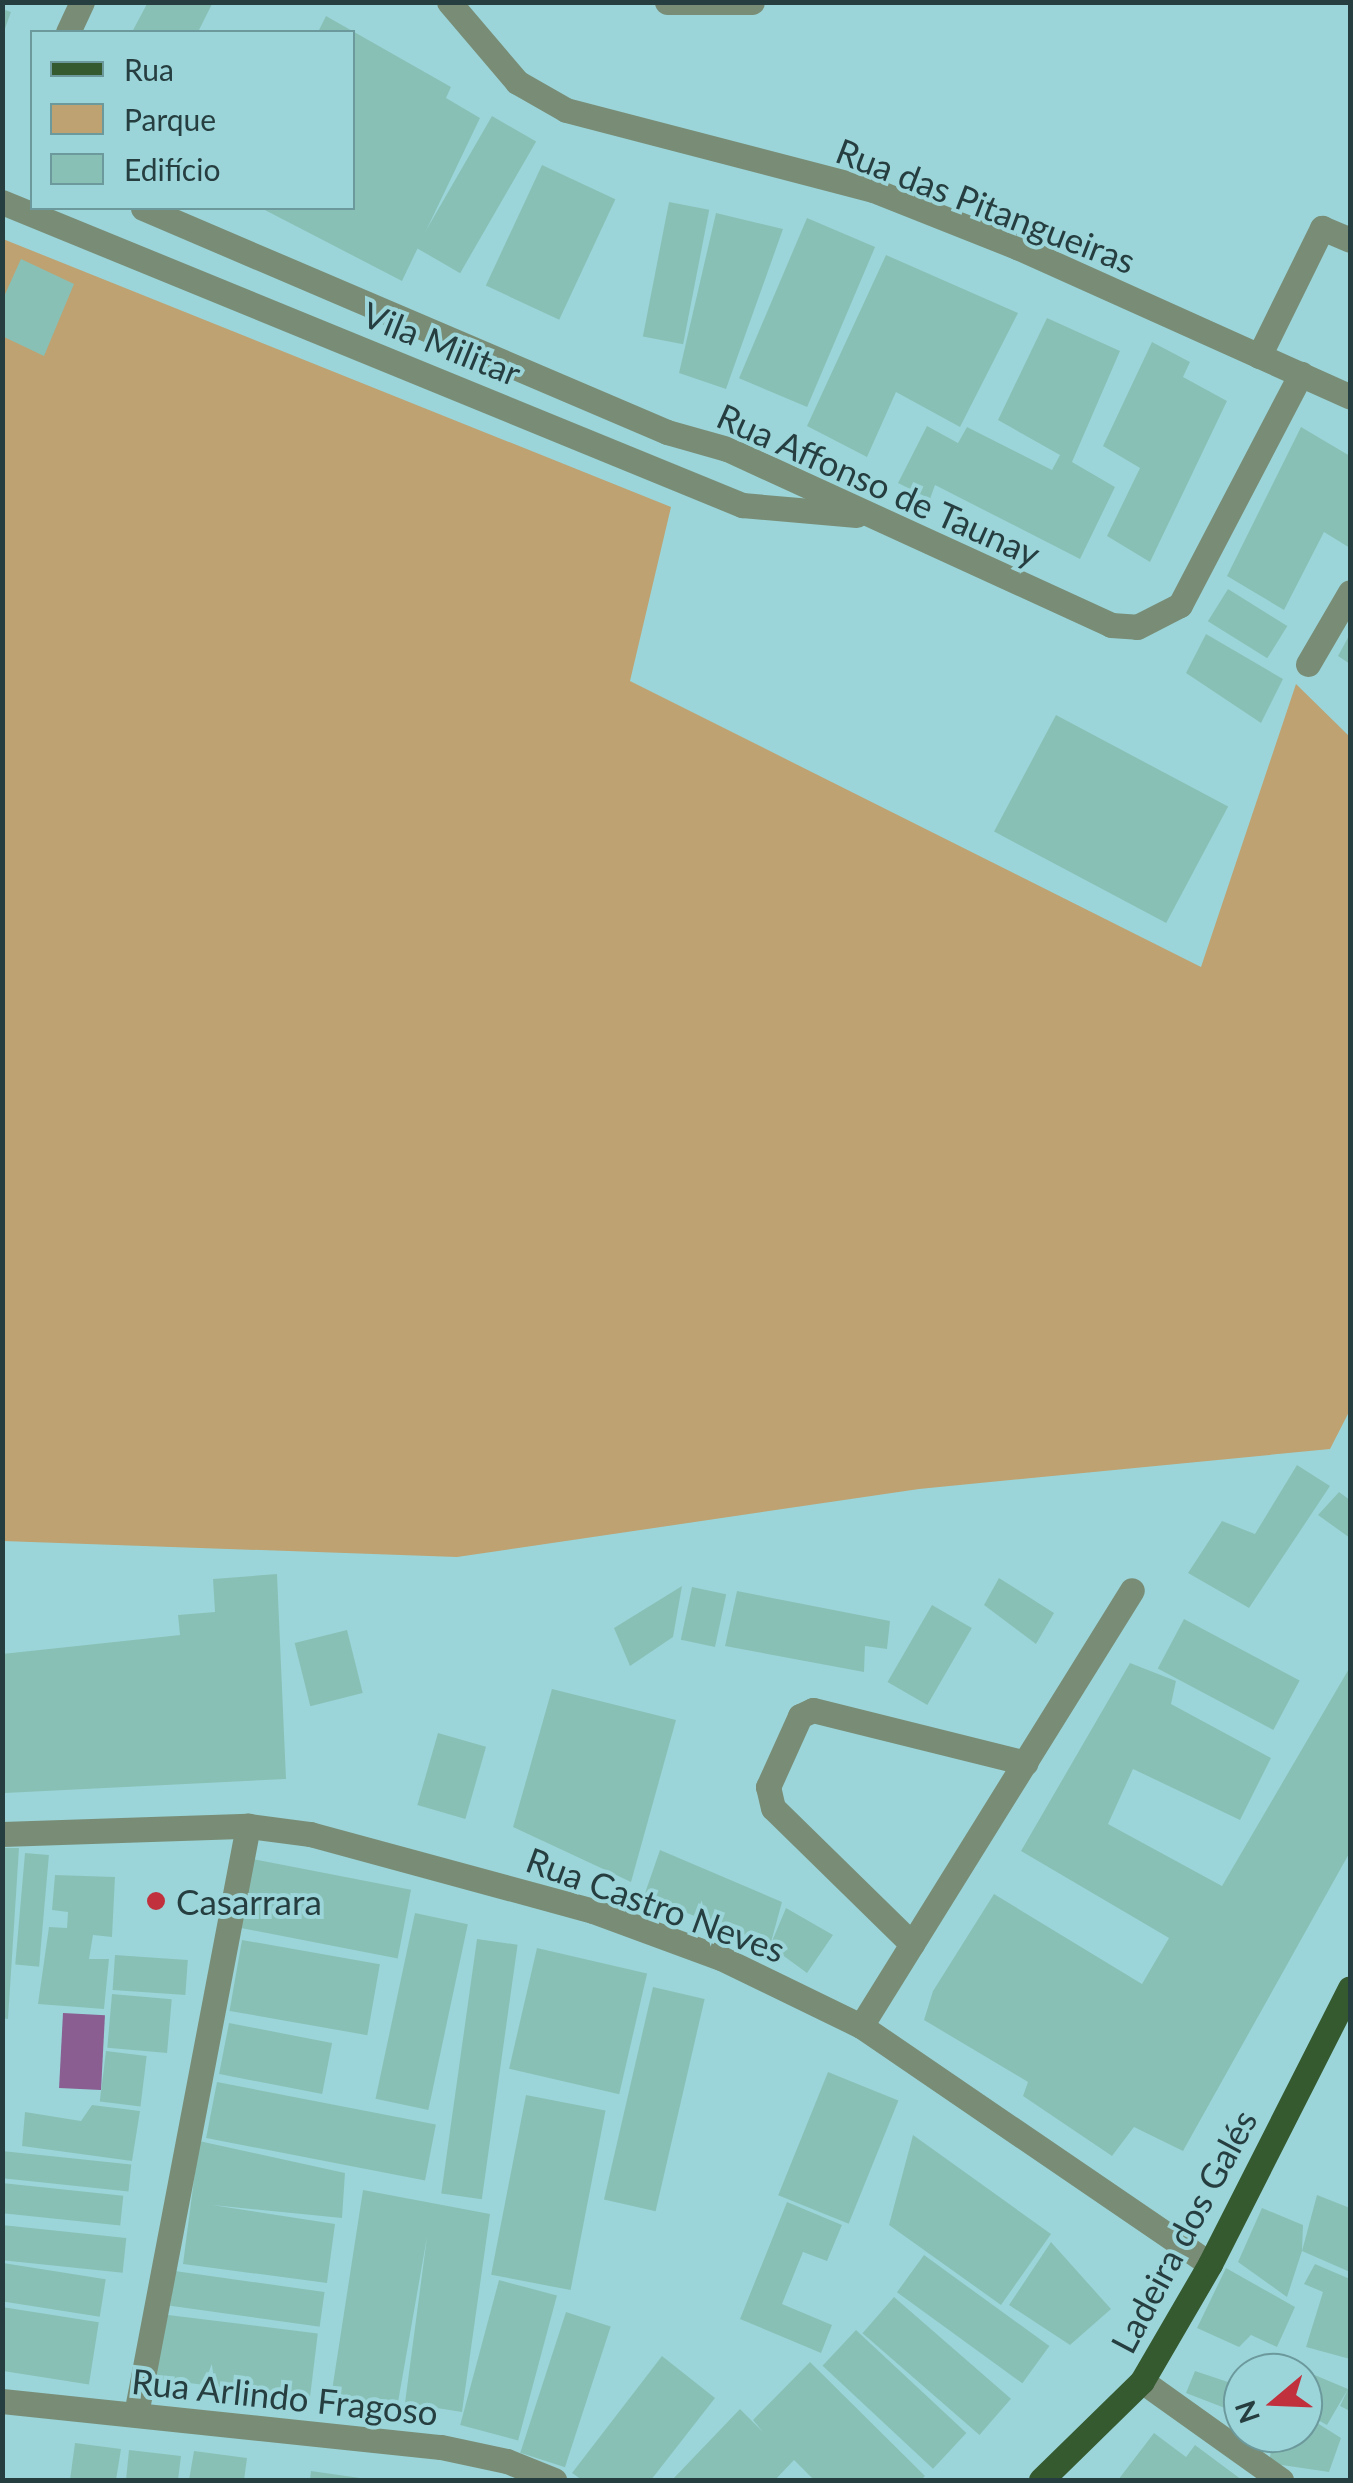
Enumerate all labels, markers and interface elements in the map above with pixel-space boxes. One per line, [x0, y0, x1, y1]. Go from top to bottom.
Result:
legend [30, 30, 355, 210]
text: Rua [124, 51, 174, 87]
text: Parque [124, 101, 216, 137]
street label: Rua das Pitangueiras [831, 129, 1141, 281]
text: Edifício [124, 151, 220, 187]
street label: Vila Militar [357, 292, 527, 394]
street label: Rua Affonso de Taunay [710, 393, 1048, 575]
street label: Rua Castro Neves [521, 1838, 791, 1970]
place label: Casarrara [176, 1880, 322, 1922]
marker: Casarrara [145, 1890, 167, 1912]
street label: Ladeira dos Galés [1101, 2102, 1265, 2360]
north arrow [1223, 2353, 1323, 2453]
street label: Rua Arlindo Fragoso [129, 2359, 441, 2433]
text: N [1227, 2396, 1266, 2428]

